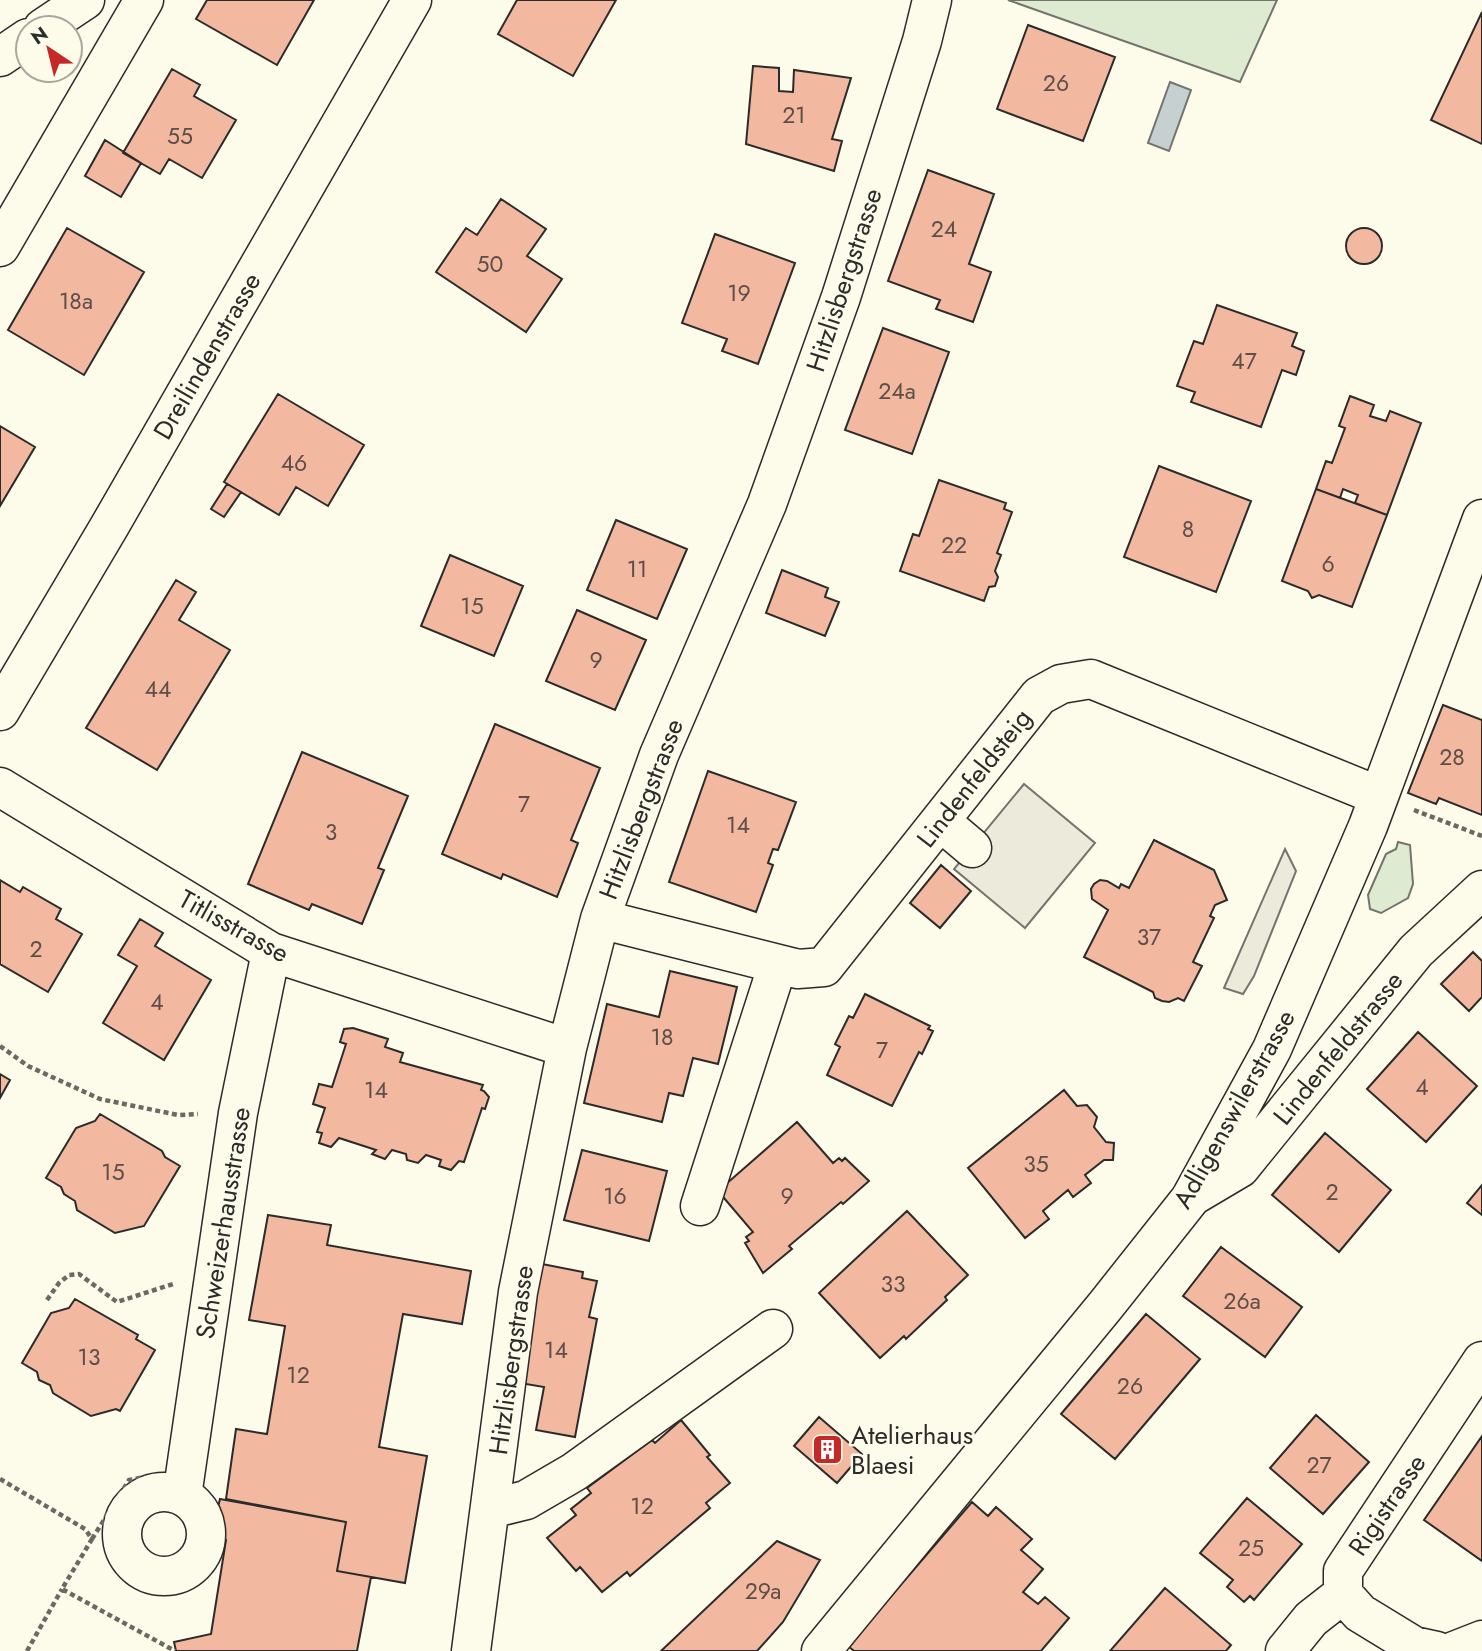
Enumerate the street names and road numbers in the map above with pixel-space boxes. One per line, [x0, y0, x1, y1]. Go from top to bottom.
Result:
street label: Hitzlisbergstrasse [796, 183, 892, 377]
street label: Dreilindenstrasse [144, 265, 270, 447]
street label: Lindenfeldsteig [908, 700, 1040, 856]
street label: Hitzlisbergstrasse [589, 713, 693, 905]
street label: Titlisstrasse [172, 880, 296, 972]
street label: Lindenfeldstrasse [1264, 963, 1412, 1133]
street label: Adligenswilerstrasse [1164, 1003, 1304, 1215]
street label: Schweizerhausstrasse [186, 1104, 260, 1342]
street label: Hitzlisbergstrasse [479, 1263, 543, 1457]
street label: Rigistrasse [1339, 1447, 1435, 1563]

